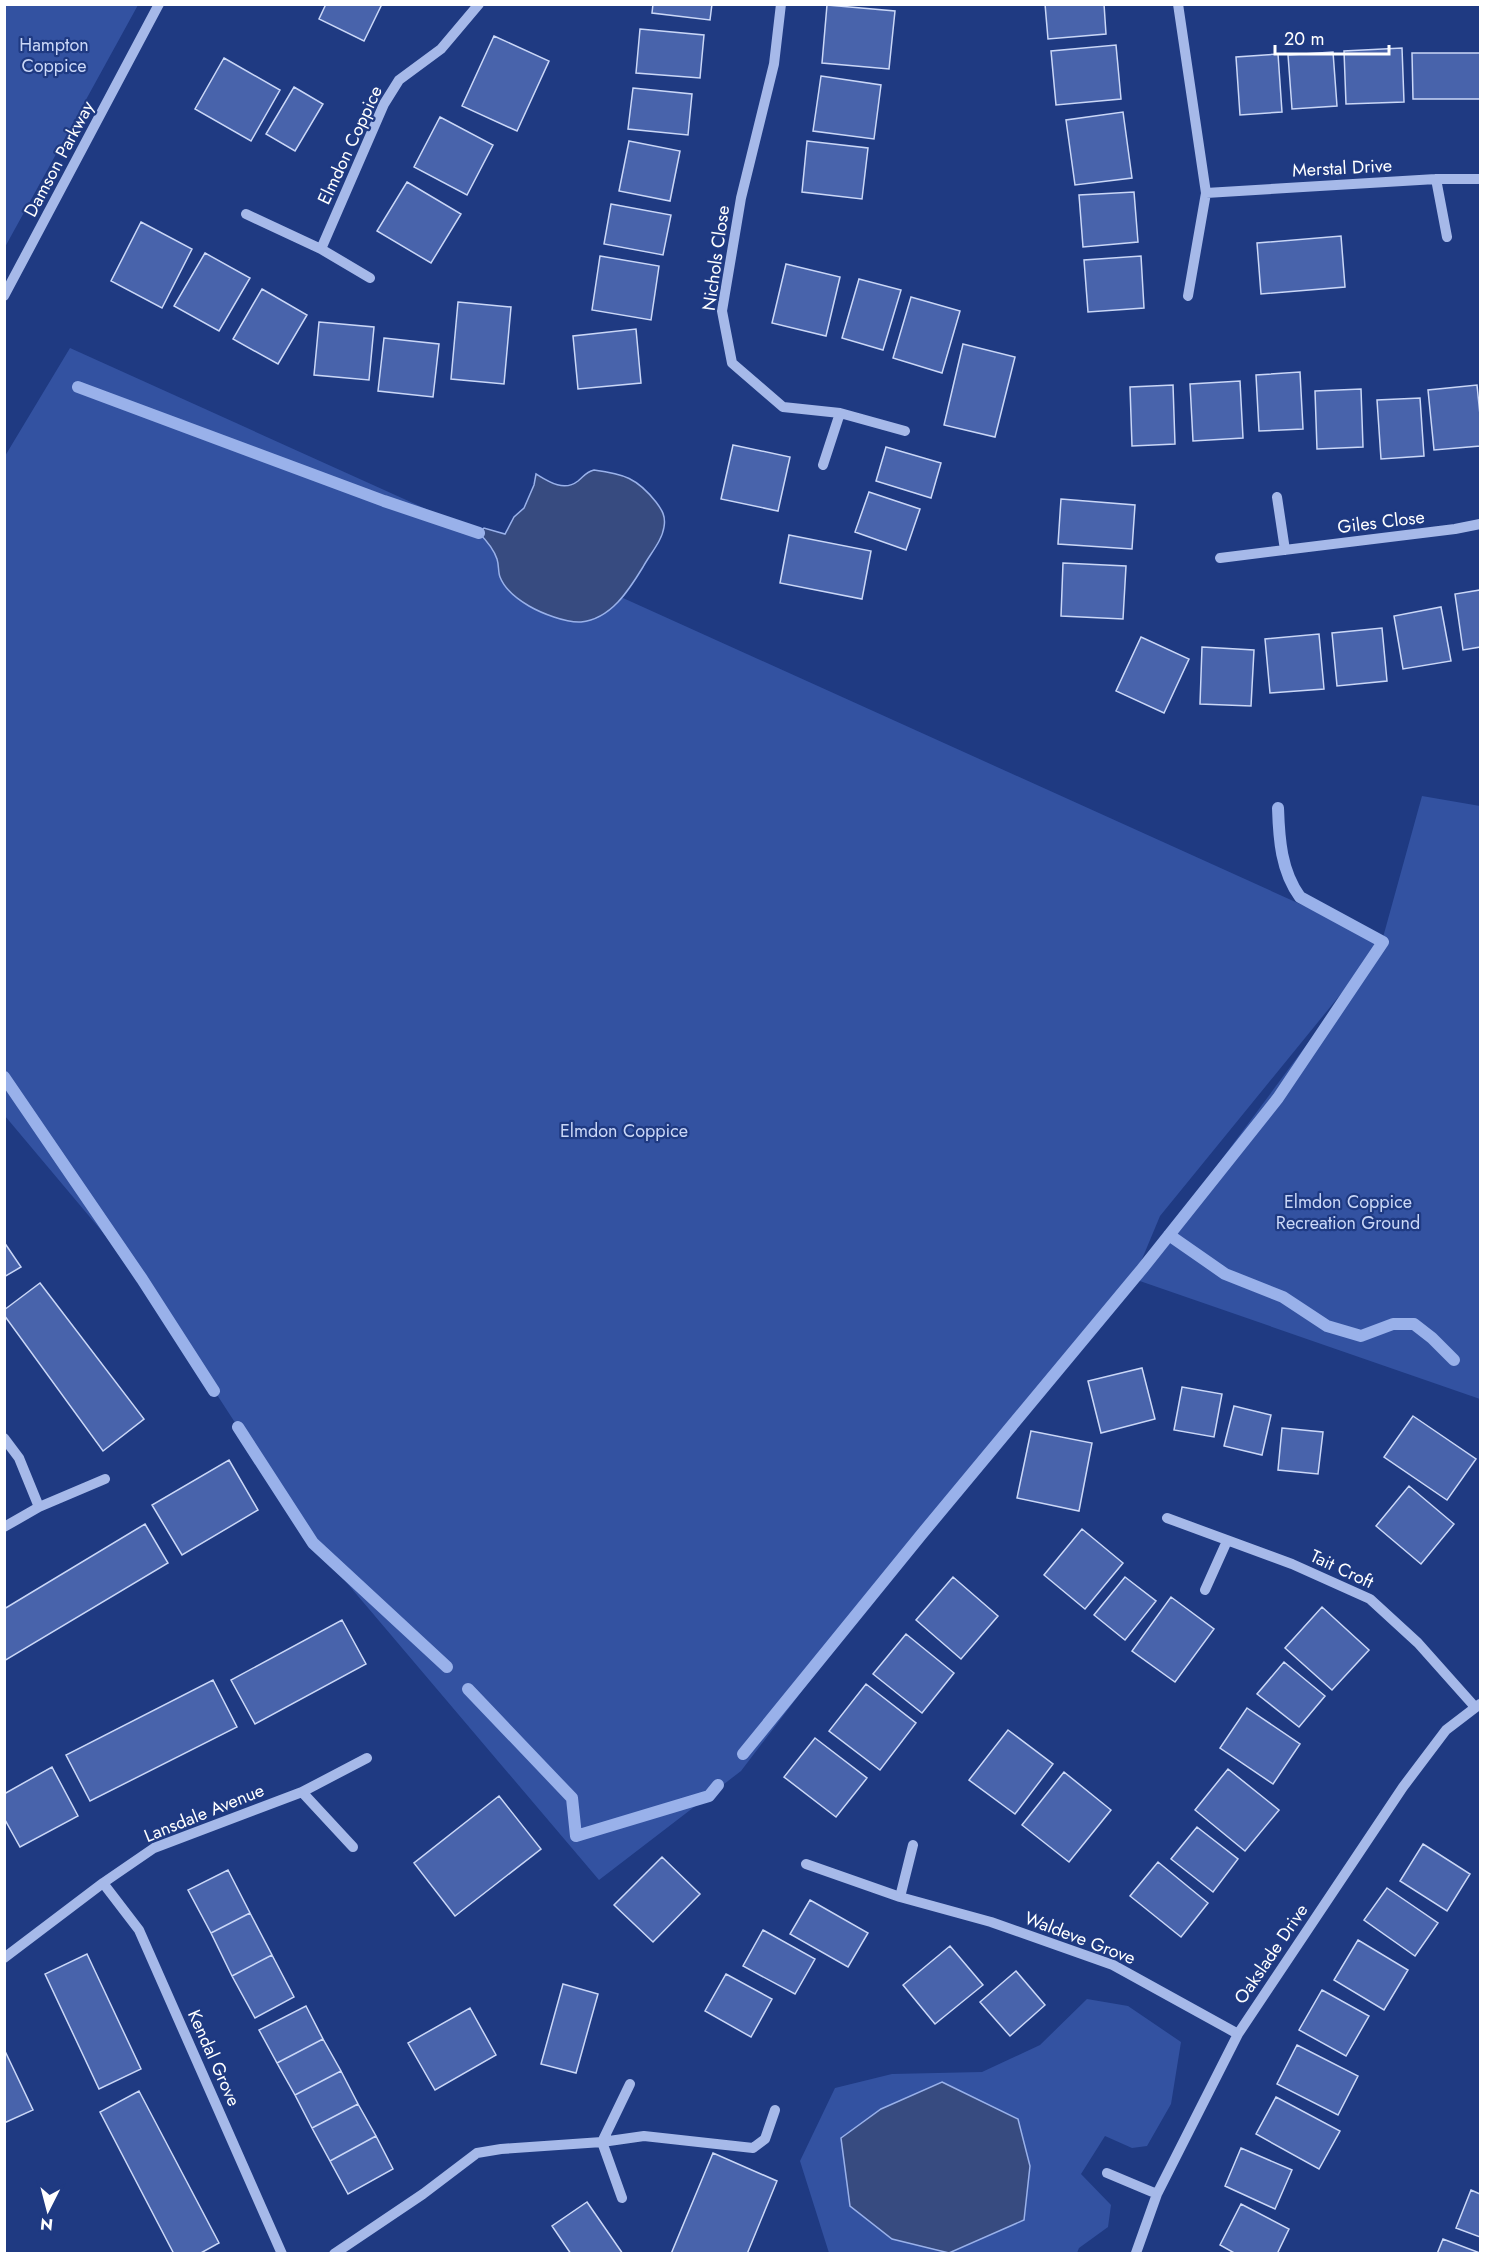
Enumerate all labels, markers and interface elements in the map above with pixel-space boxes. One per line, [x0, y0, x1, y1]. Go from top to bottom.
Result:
scale bar [1275, 18, 1389, 56]
text: 20 m [1284, 26, 1324, 52]
park label: Hampton Coppice [19, 32, 89, 79]
street label: Elmdon Coppice [311, 81, 389, 209]
street label: Damson Parkway [17, 96, 101, 222]
street label: Merstal Drive [1291, 152, 1393, 184]
street label: Nichols Close [696, 204, 736, 312]
street label: Giles Close [1336, 504, 1426, 540]
park label: Elmdon Coppice [560, 1118, 688, 1144]
park label: Elmdon Coppice Recreation Ground [1276, 1189, 1420, 1236]
street label: Tait Croft [1306, 1543, 1379, 1595]
street label: Lansdale Avenue [140, 1777, 268, 1849]
street label: Oakslade Drive [1228, 1899, 1314, 2009]
street label: Waldeve Grove [1021, 1905, 1139, 1971]
street label: Kendal Grove [181, 2006, 247, 2110]
north arrow [18, 2180, 78, 2240]
text: N [39, 2212, 54, 2237]

